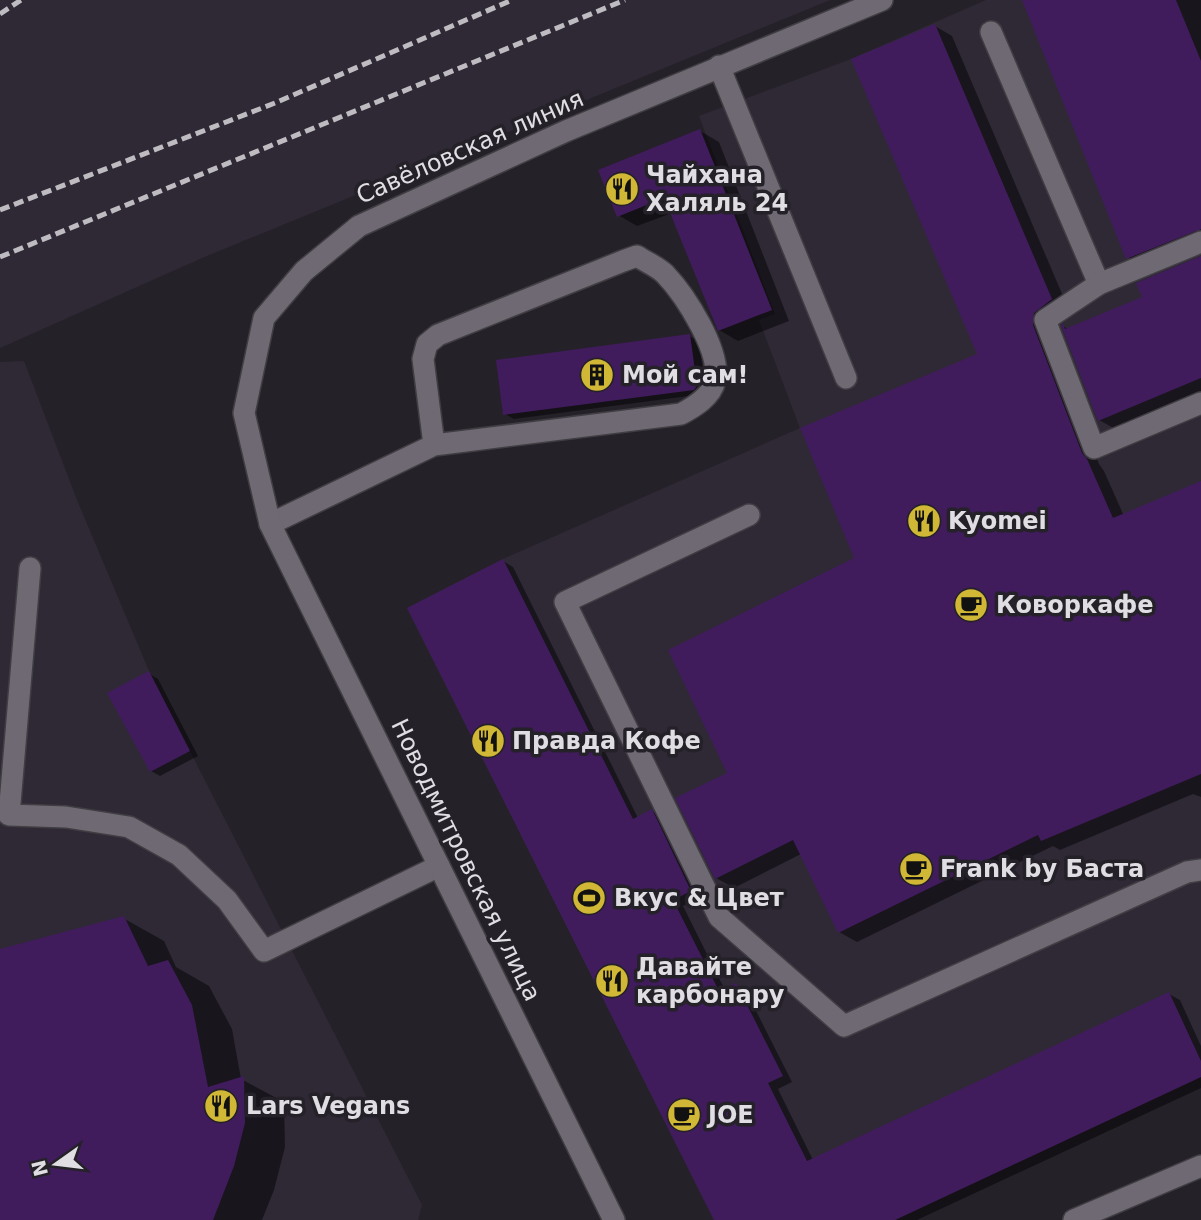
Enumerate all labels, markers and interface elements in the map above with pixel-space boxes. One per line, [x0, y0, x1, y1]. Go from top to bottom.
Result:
street label: Савёловская линия [352, 84, 588, 210]
place label: Чайхана Халяль 24 [646, 161, 788, 217]
restaurant icon: Чайхана Халяль 24 [603, 170, 641, 208]
building icon: Мой сам! [578, 356, 616, 394]
place label: Мой сам! [622, 361, 749, 389]
restaurant icon: Kyomei [905, 502, 943, 540]
place label: Kyomei [948, 507, 1047, 535]
cafe icon: Коворкафе [952, 586, 990, 624]
place label: Коворкафе [996, 591, 1154, 619]
street label: Новодмитровская улица [385, 714, 547, 1006]
restaurant icon: Правда Кофе [469, 722, 507, 760]
place label: Правда Кофе [512, 727, 701, 755]
cafe icon: Frank by Баста [897, 850, 935, 888]
place label: Frank by Баста [940, 855, 1144, 883]
sports icon: Вкус & Цвет [570, 879, 608, 917]
place label: Вкус & Цвет [614, 884, 784, 912]
place label: Давайте карбонару [636, 953, 785, 1009]
restaurant icon: Давайте карбонару [593, 962, 631, 1000]
restaurant icon: Lars Vegans [202, 1087, 240, 1125]
place label: Lars Vegans [246, 1092, 410, 1120]
cafe icon: JOE [665, 1096, 703, 1134]
place label: JOE [706, 1101, 754, 1129]
north arrow [21, 1129, 91, 1199]
text: N [27, 1158, 52, 1178]

